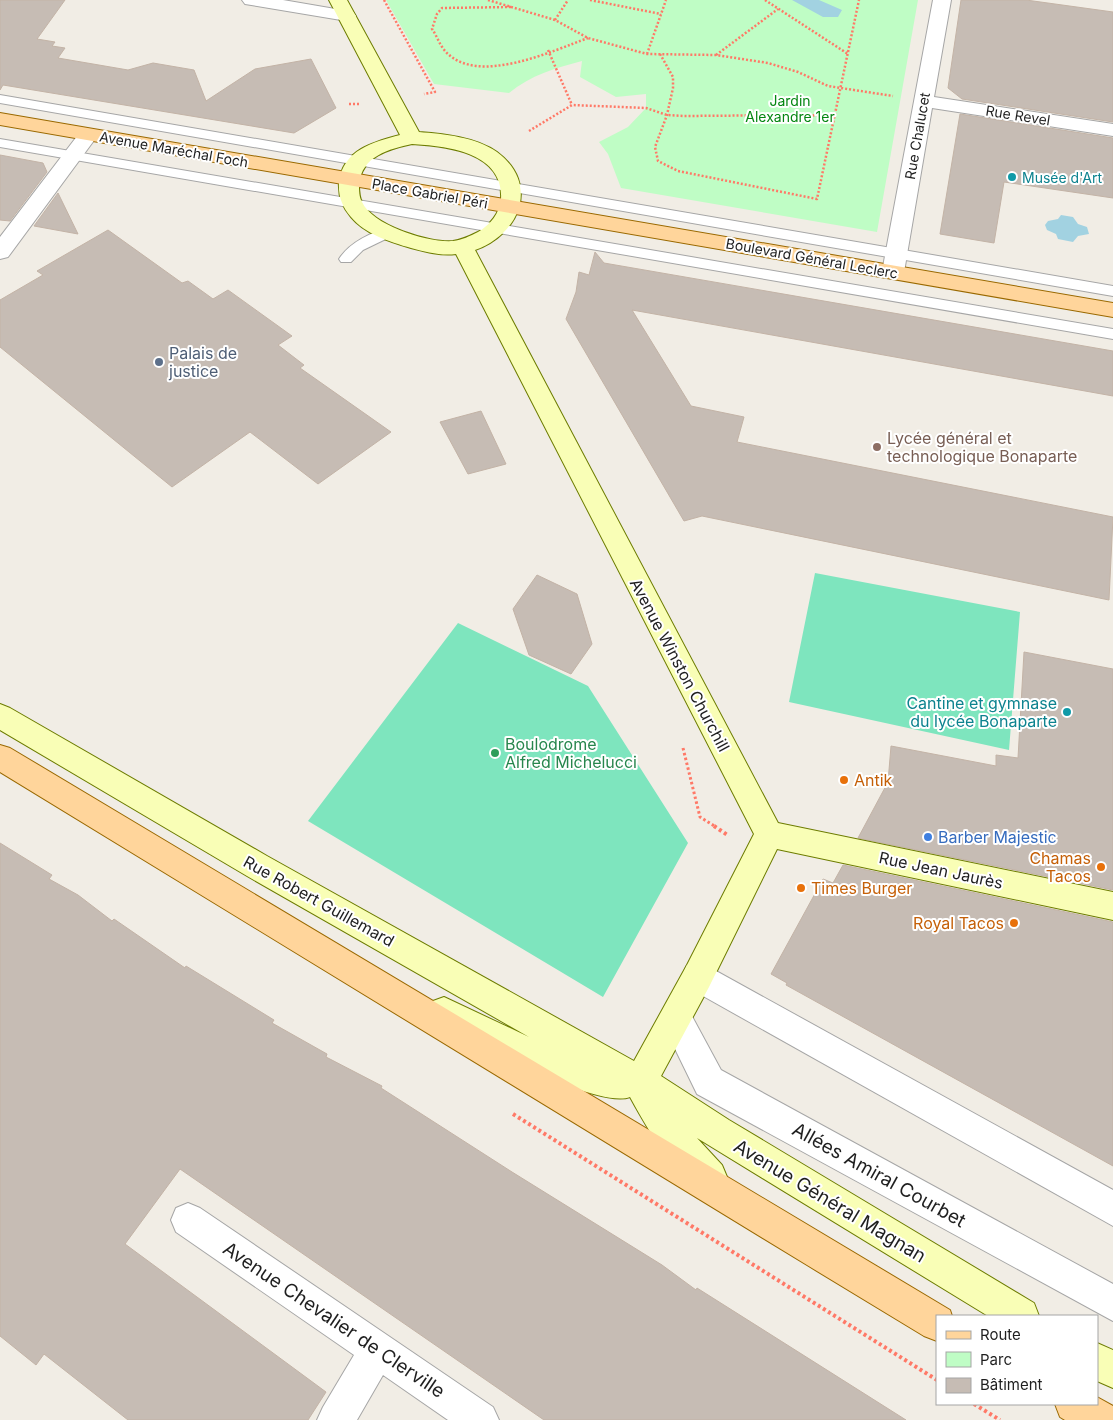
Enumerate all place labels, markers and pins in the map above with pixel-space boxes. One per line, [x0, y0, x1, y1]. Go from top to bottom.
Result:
place label: Musée d'Art [1022, 169, 1102, 186]
marker: Musée d'Art [1006, 171, 1018, 183]
place label: Palais de justice [168, 343, 237, 381]
marker: Palais de justice [153, 356, 165, 368]
place label: Lycée général et technologique Bonaparte [887, 428, 1077, 466]
marker: Lycée général et technologique Bonaparte [871, 441, 883, 453]
place label: Cantine et gymnase du lycée Bonaparte [906, 693, 1057, 731]
marker: Cantine et gymnase du lycée Bonaparte [1061, 706, 1073, 718]
place label: Boulodrome Alfred Michelucci [505, 734, 637, 772]
marker: Boulodrome Alfred Michelucci [489, 747, 501, 759]
place label: Antik [854, 770, 893, 790]
marker: Antik [838, 774, 850, 786]
place label: Barber Majestic [938, 827, 1057, 847]
marker: Barber Majestic [922, 831, 934, 843]
place label: Chamas Tacos [1029, 848, 1091, 886]
marker: Chamas Tacos [1095, 861, 1107, 873]
place label: Times Burger [811, 878, 912, 898]
marker: Times Burger [795, 882, 807, 894]
place label: Royal Tacos [913, 913, 1004, 933]
marker: Royal Tacos [1008, 917, 1020, 929]

